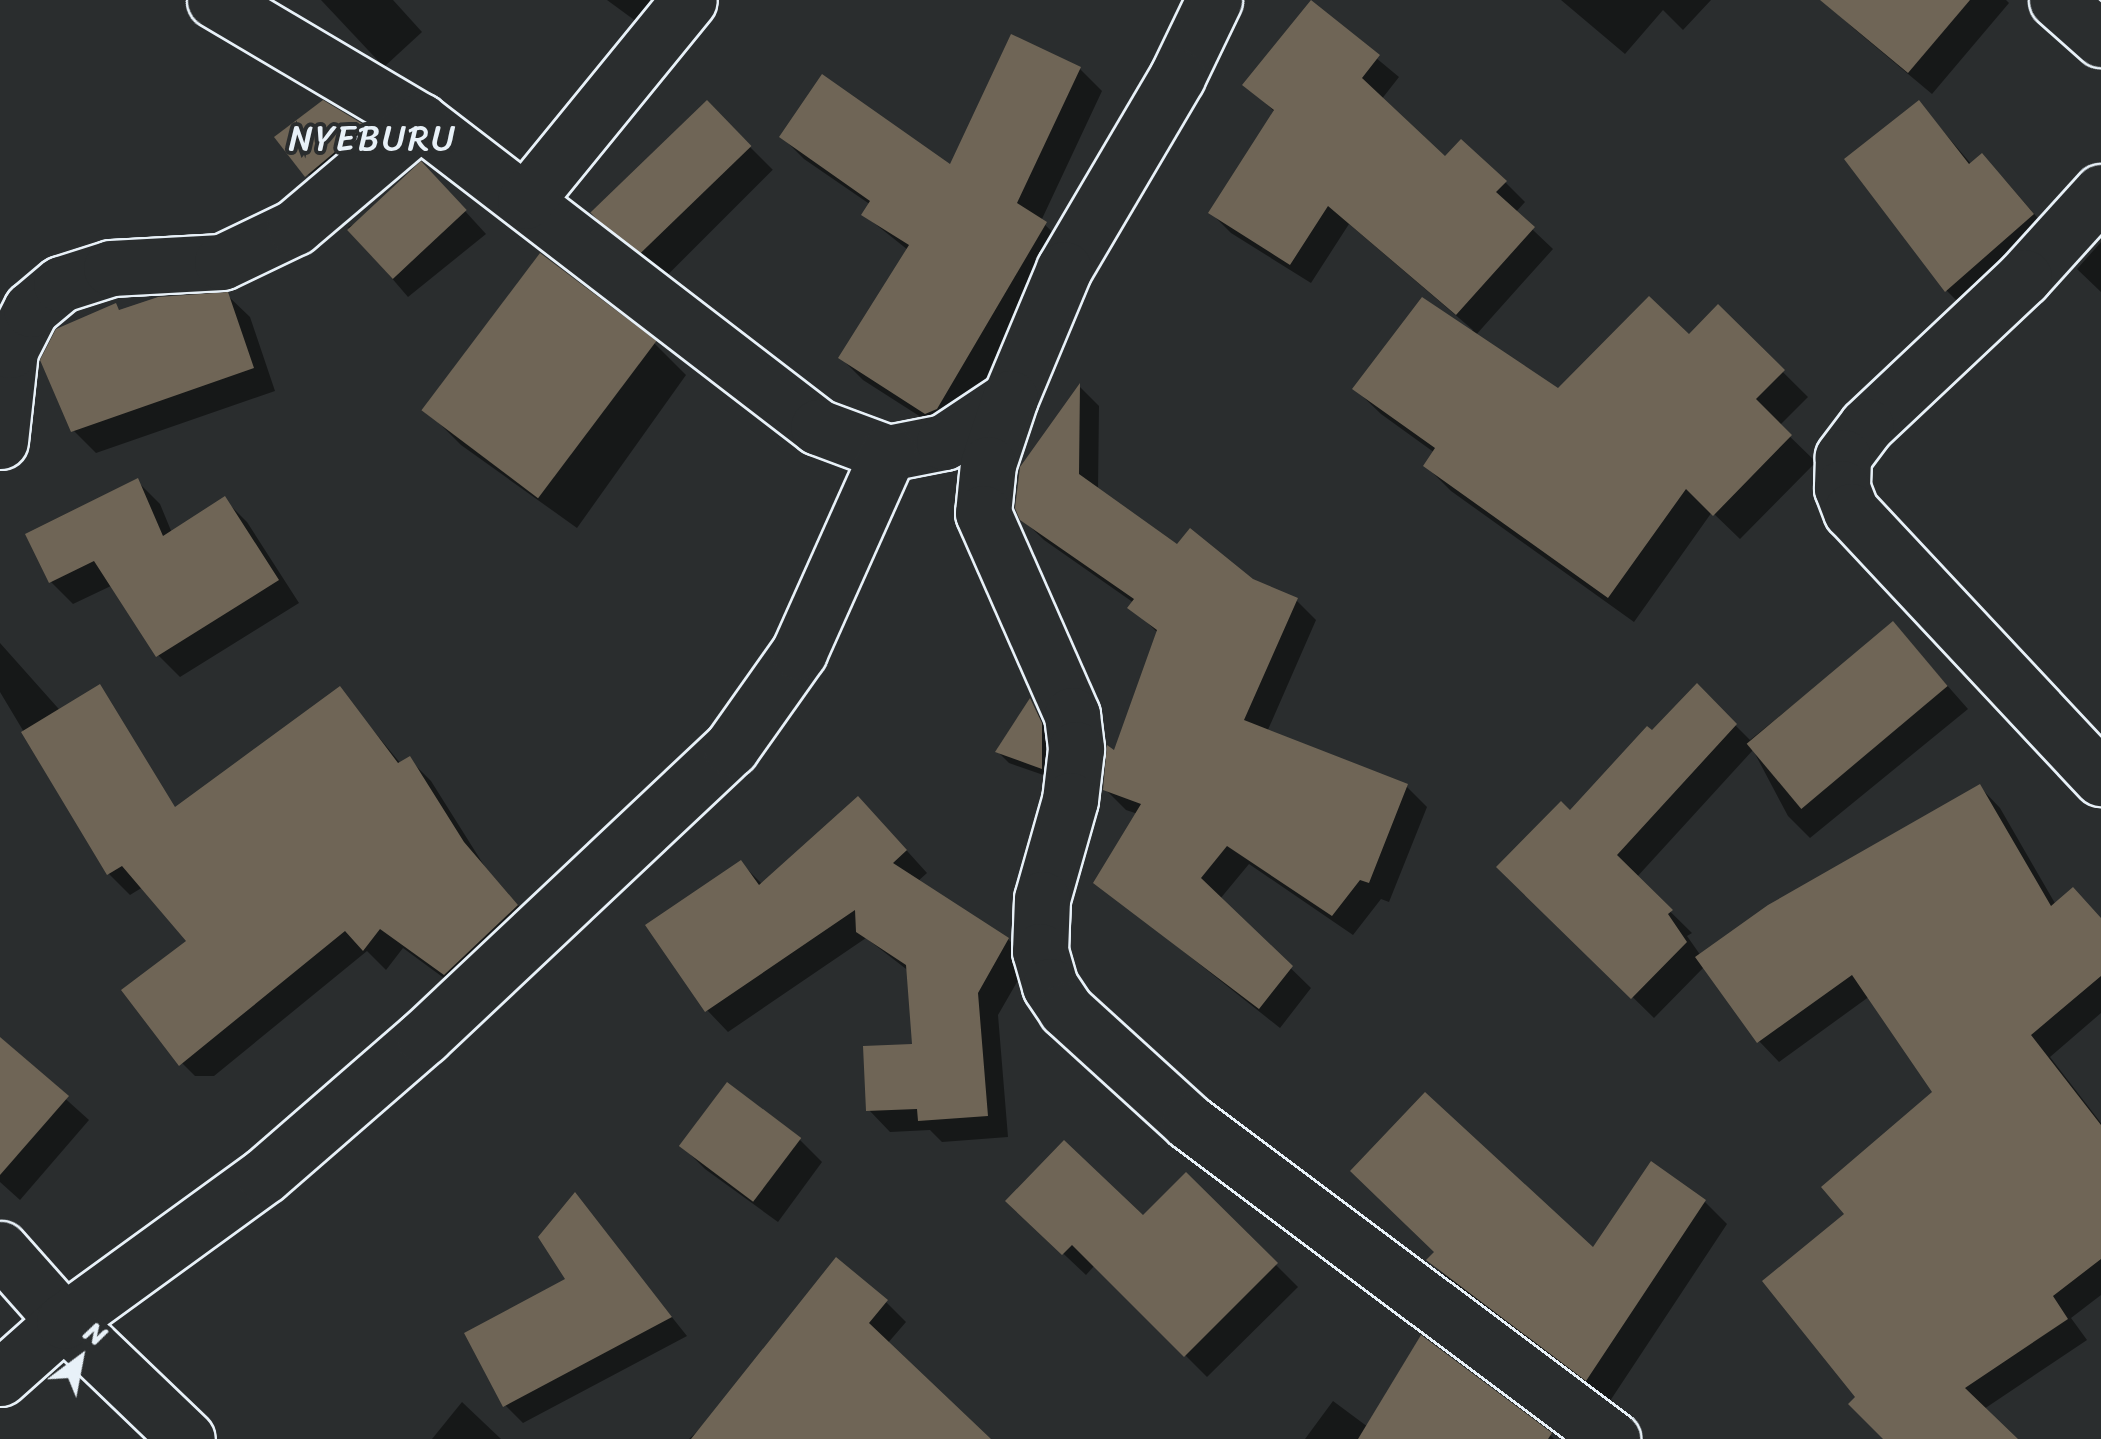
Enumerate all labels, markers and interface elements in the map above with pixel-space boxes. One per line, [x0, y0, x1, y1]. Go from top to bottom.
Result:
district label: NYEBURU [289, 117, 457, 159]
text: N [75, 1307, 117, 1359]
north arrow [30, 1309, 130, 1409]

